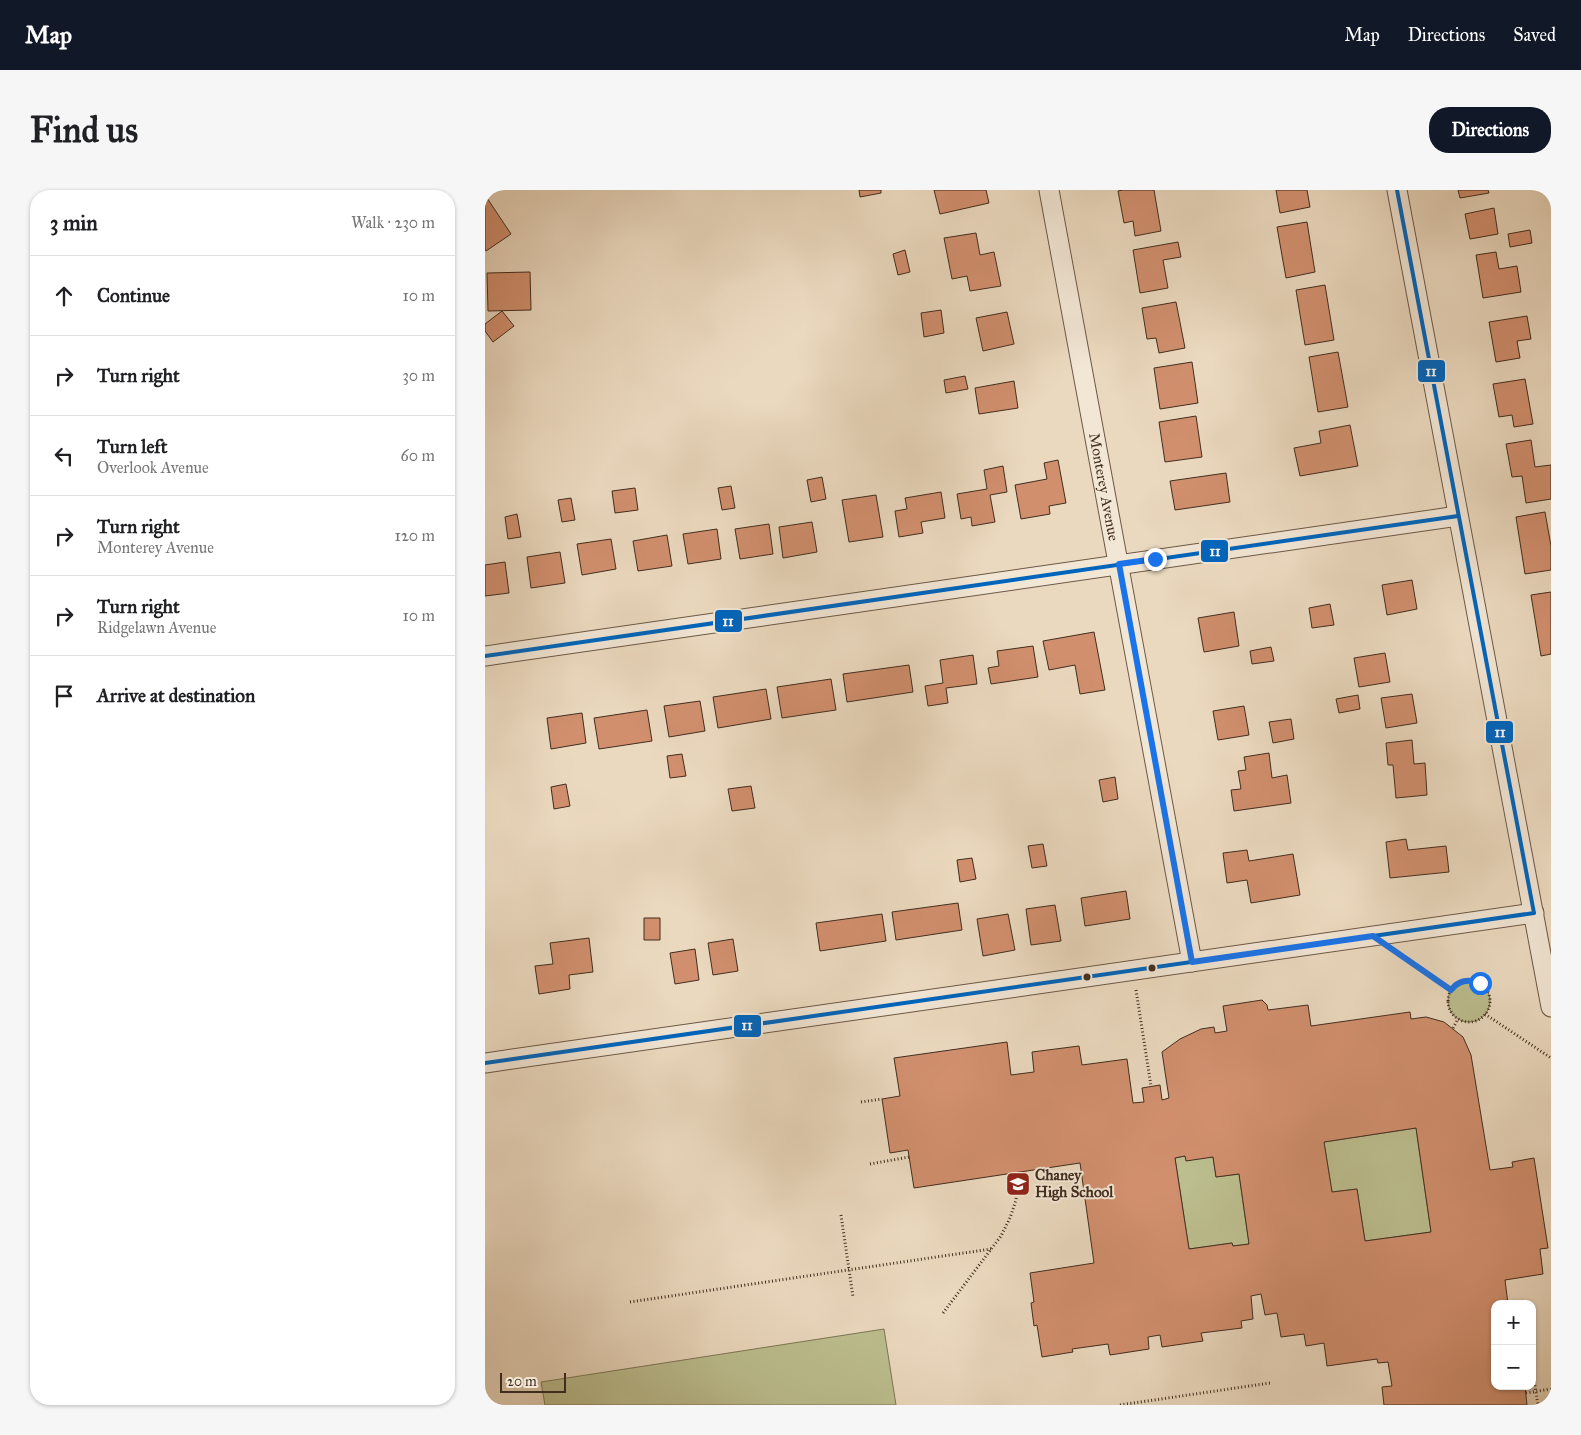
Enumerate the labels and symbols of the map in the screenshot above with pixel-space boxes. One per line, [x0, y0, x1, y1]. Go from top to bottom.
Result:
line badge: 11 [1417, 359, 1446, 383]
text: 11 [1425, 363, 1437, 380]
street label: Monterey Avenue [1085, 431, 1123, 542]
line badge: 11 [1200, 539, 1229, 563]
text: 11 [1209, 543, 1221, 560]
route end [1144, 548, 1167, 571]
line badge: 11 [714, 609, 743, 633]
text: 11 [722, 613, 734, 630]
line badge: 11 [1485, 720, 1514, 744]
text: 11 [1494, 724, 1506, 741]
unlabelled marker [1147, 963, 1157, 973]
unlabelled marker [1082, 972, 1092, 982]
route start [1469, 972, 1492, 995]
line badge: 11 [733, 1014, 762, 1038]
text: 11 [741, 1017, 753, 1034]
place label: Chaney High School [1035, 1166, 1114, 1202]
school or university icon: Chaney High School [1005, 1171, 1031, 1197]
scale bar [500, 1370, 566, 1393]

